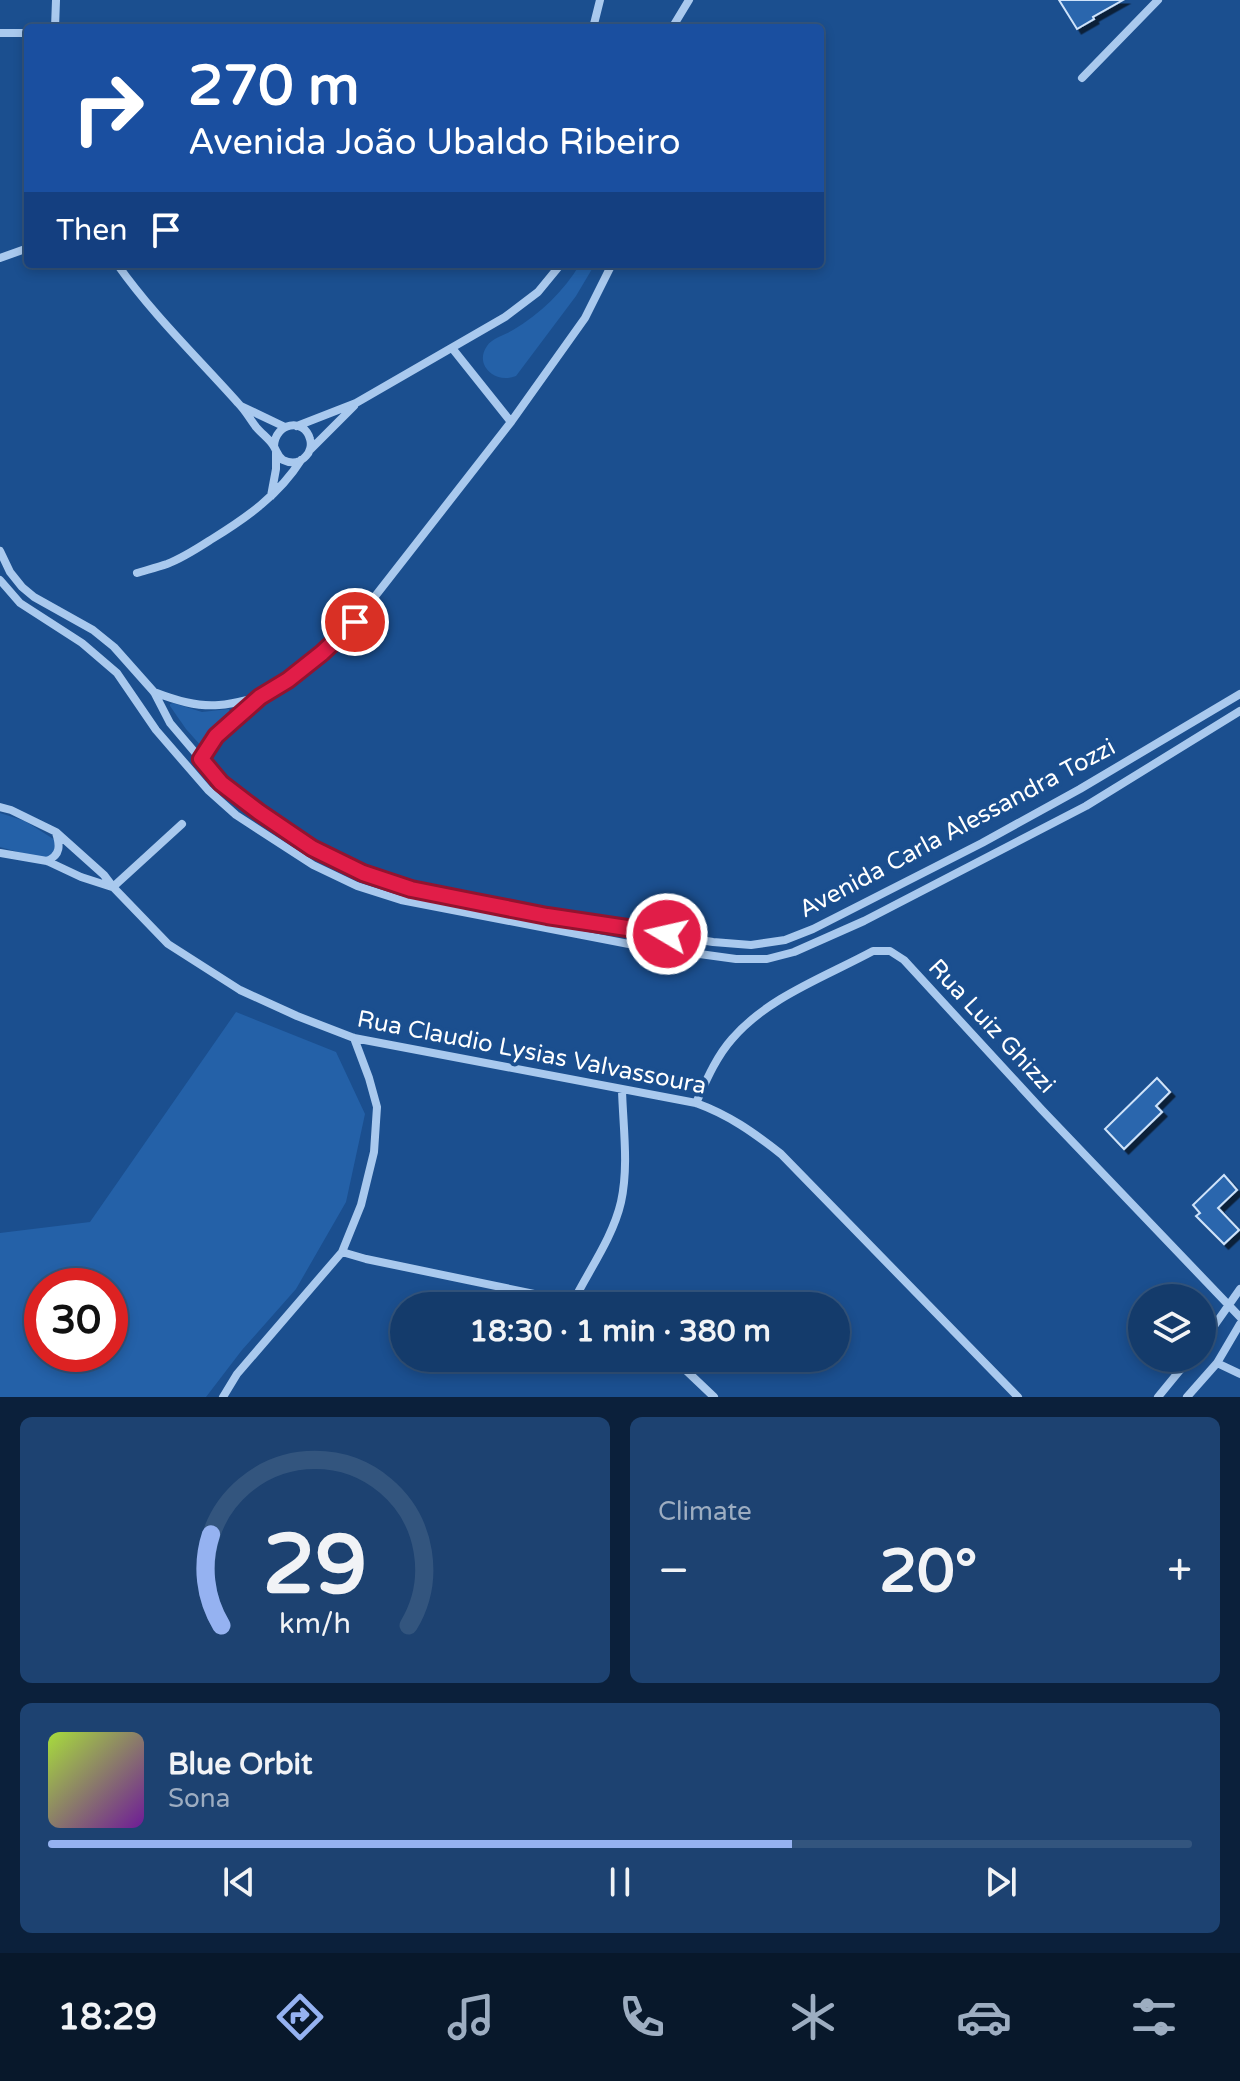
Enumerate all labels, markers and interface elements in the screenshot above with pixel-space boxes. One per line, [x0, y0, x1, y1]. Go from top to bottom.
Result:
text: 270 m [188, 53, 359, 120]
icon: right [56, 56, 160, 160]
text: Avenida João Ubaldo Ribeiro [188, 121, 681, 164]
icon: arrive [144, 208, 188, 252]
text: Then [56, 212, 128, 249]
pin [321, 588, 389, 656]
icon: arrive [333, 600, 377, 644]
street label: Avenida Carla Alessandra Tozzi [794, 733, 1120, 924]
position arrow [625, 892, 709, 976]
street label: Rua Luiz Ghizzi [922, 953, 1061, 1099]
street label: Rua Claudio Lysias Valvassoura [355, 1004, 709, 1101]
speed limit sign: 30 [24, 1268, 128, 1372]
map controls [1128, 1284, 1216, 1372]
button: layers [1128, 1284, 1216, 1372]
text: 18:30 · 1 min · 380 m [469, 1313, 771, 1350]
text: Climate [658, 1496, 752, 1527]
text: 29 [263, 1516, 367, 1616]
text: 20° [879, 1536, 977, 1608]
text: − [658, 1545, 689, 1598]
text: + [1167, 1545, 1192, 1598]
text: km/h [279, 1607, 351, 1641]
text: Blue Orbit [168, 1746, 313, 1783]
text: Sona [168, 1783, 230, 1814]
icon: previous [217, 1860, 261, 1904]
icon: pause [598, 1860, 642, 1904]
icon: next [979, 1860, 1023, 1904]
icon: directions [272, 1989, 328, 2045]
icon: music [443, 1989, 499, 2045]
icon: phone [614, 1989, 670, 2045]
icon: climate [785, 1989, 841, 2045]
icon: car [956, 1989, 1012, 2045]
icon: filters [1126, 1989, 1182, 2045]
text: 18:29 [57, 1996, 157, 2039]

